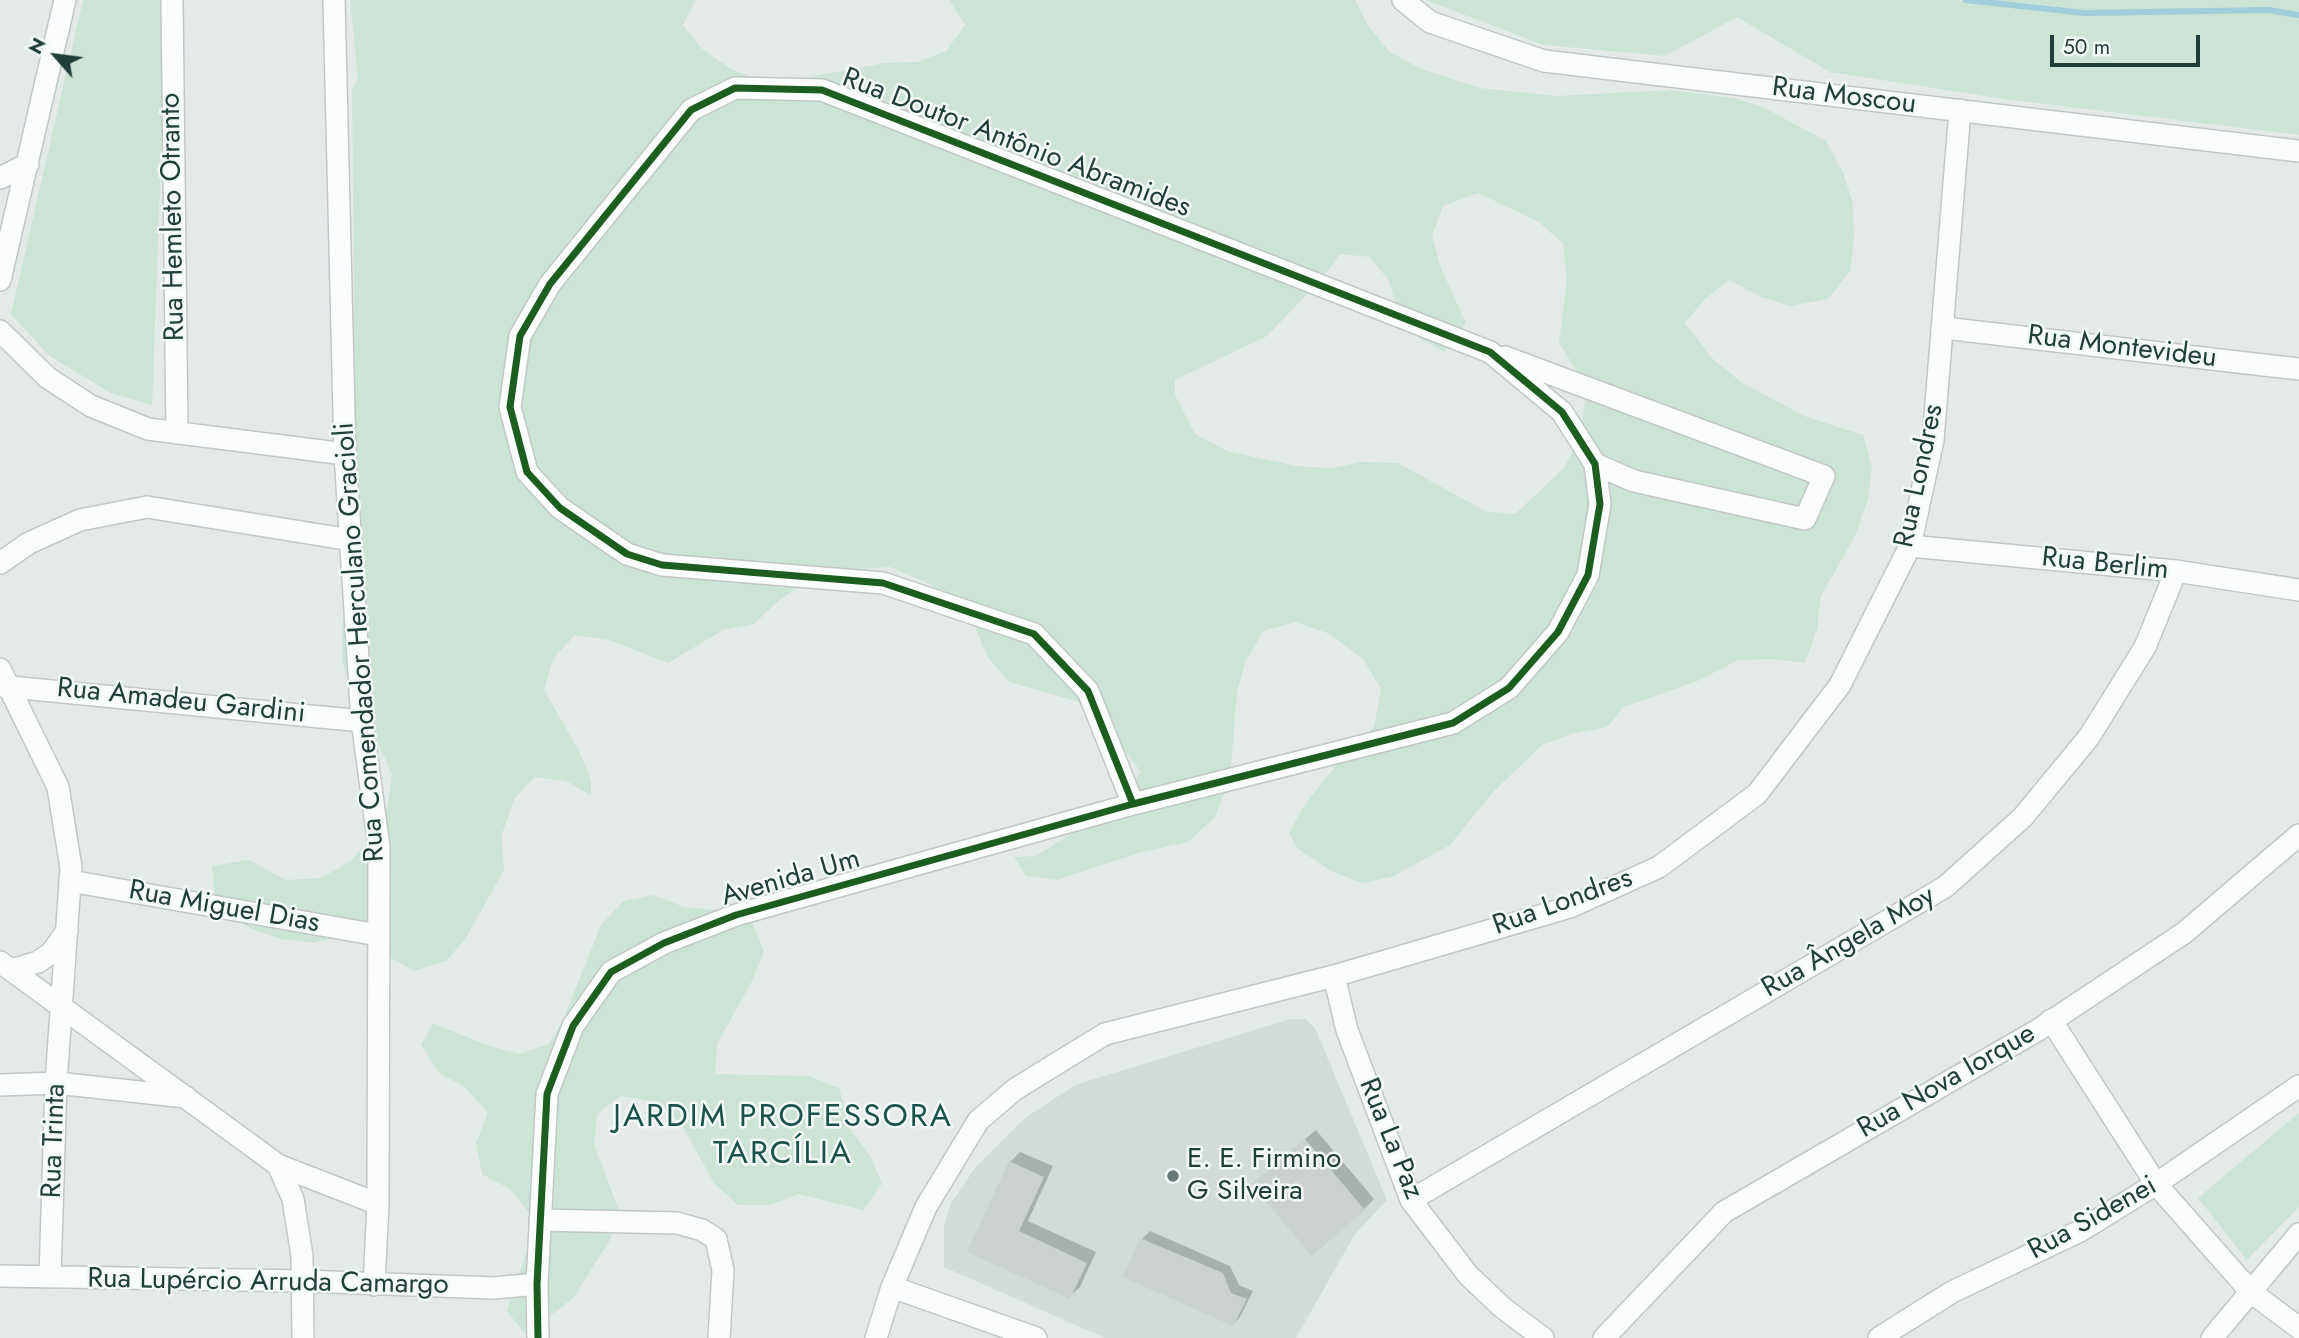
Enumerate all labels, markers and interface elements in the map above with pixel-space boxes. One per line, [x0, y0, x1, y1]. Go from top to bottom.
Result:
north arrow [21, 21, 91, 91]
scale bar [2054, 21, 2204, 65]
text: 50 m [2063, 32, 2110, 62]
text: N [22, 33, 52, 59]
street label: Rua Doutor Antônio Abramides [837, 62, 1195, 226]
street label: Rua Moscou [1770, 71, 1918, 123]
street label: Rua Hemleto Otranto [155, 93, 193, 341]
street label: Rua Montevideu [2026, 320, 2218, 376]
street label: Rua Londres [1888, 401, 1952, 551]
street label: Rua Comendador Herculano Gracioli [329, 421, 393, 863]
street label: Rua Berlim [2040, 542, 2170, 588]
street label: Rua Amadeu Gardini [55, 672, 307, 732]
street label: Avenida Um [718, 843, 864, 915]
street label: Rua Londres [1489, 862, 1637, 944]
street label: Rua Miguel Dias [126, 875, 322, 941]
street label: Rua Ângela Moy [1757, 880, 1941, 1006]
street label: Rua Nova Iorque [1852, 1018, 2042, 1146]
street label: Rua La Paz [1351, 1074, 1429, 1204]
street label: Rua Trinta [36, 1083, 74, 1199]
district label: JARDIM PROFESSORA TARCÍLIA [615, 1099, 951, 1174]
place label: E. E. Firmino G Silveira [1187, 1143, 1341, 1209]
marker: E. E. Firmino G Silveira [1165, 1168, 1181, 1184]
street label: Rua Sidenei [2023, 1170, 2163, 1268]
street label: Rua Lupércio Arruda Camargo [87, 1263, 449, 1303]

